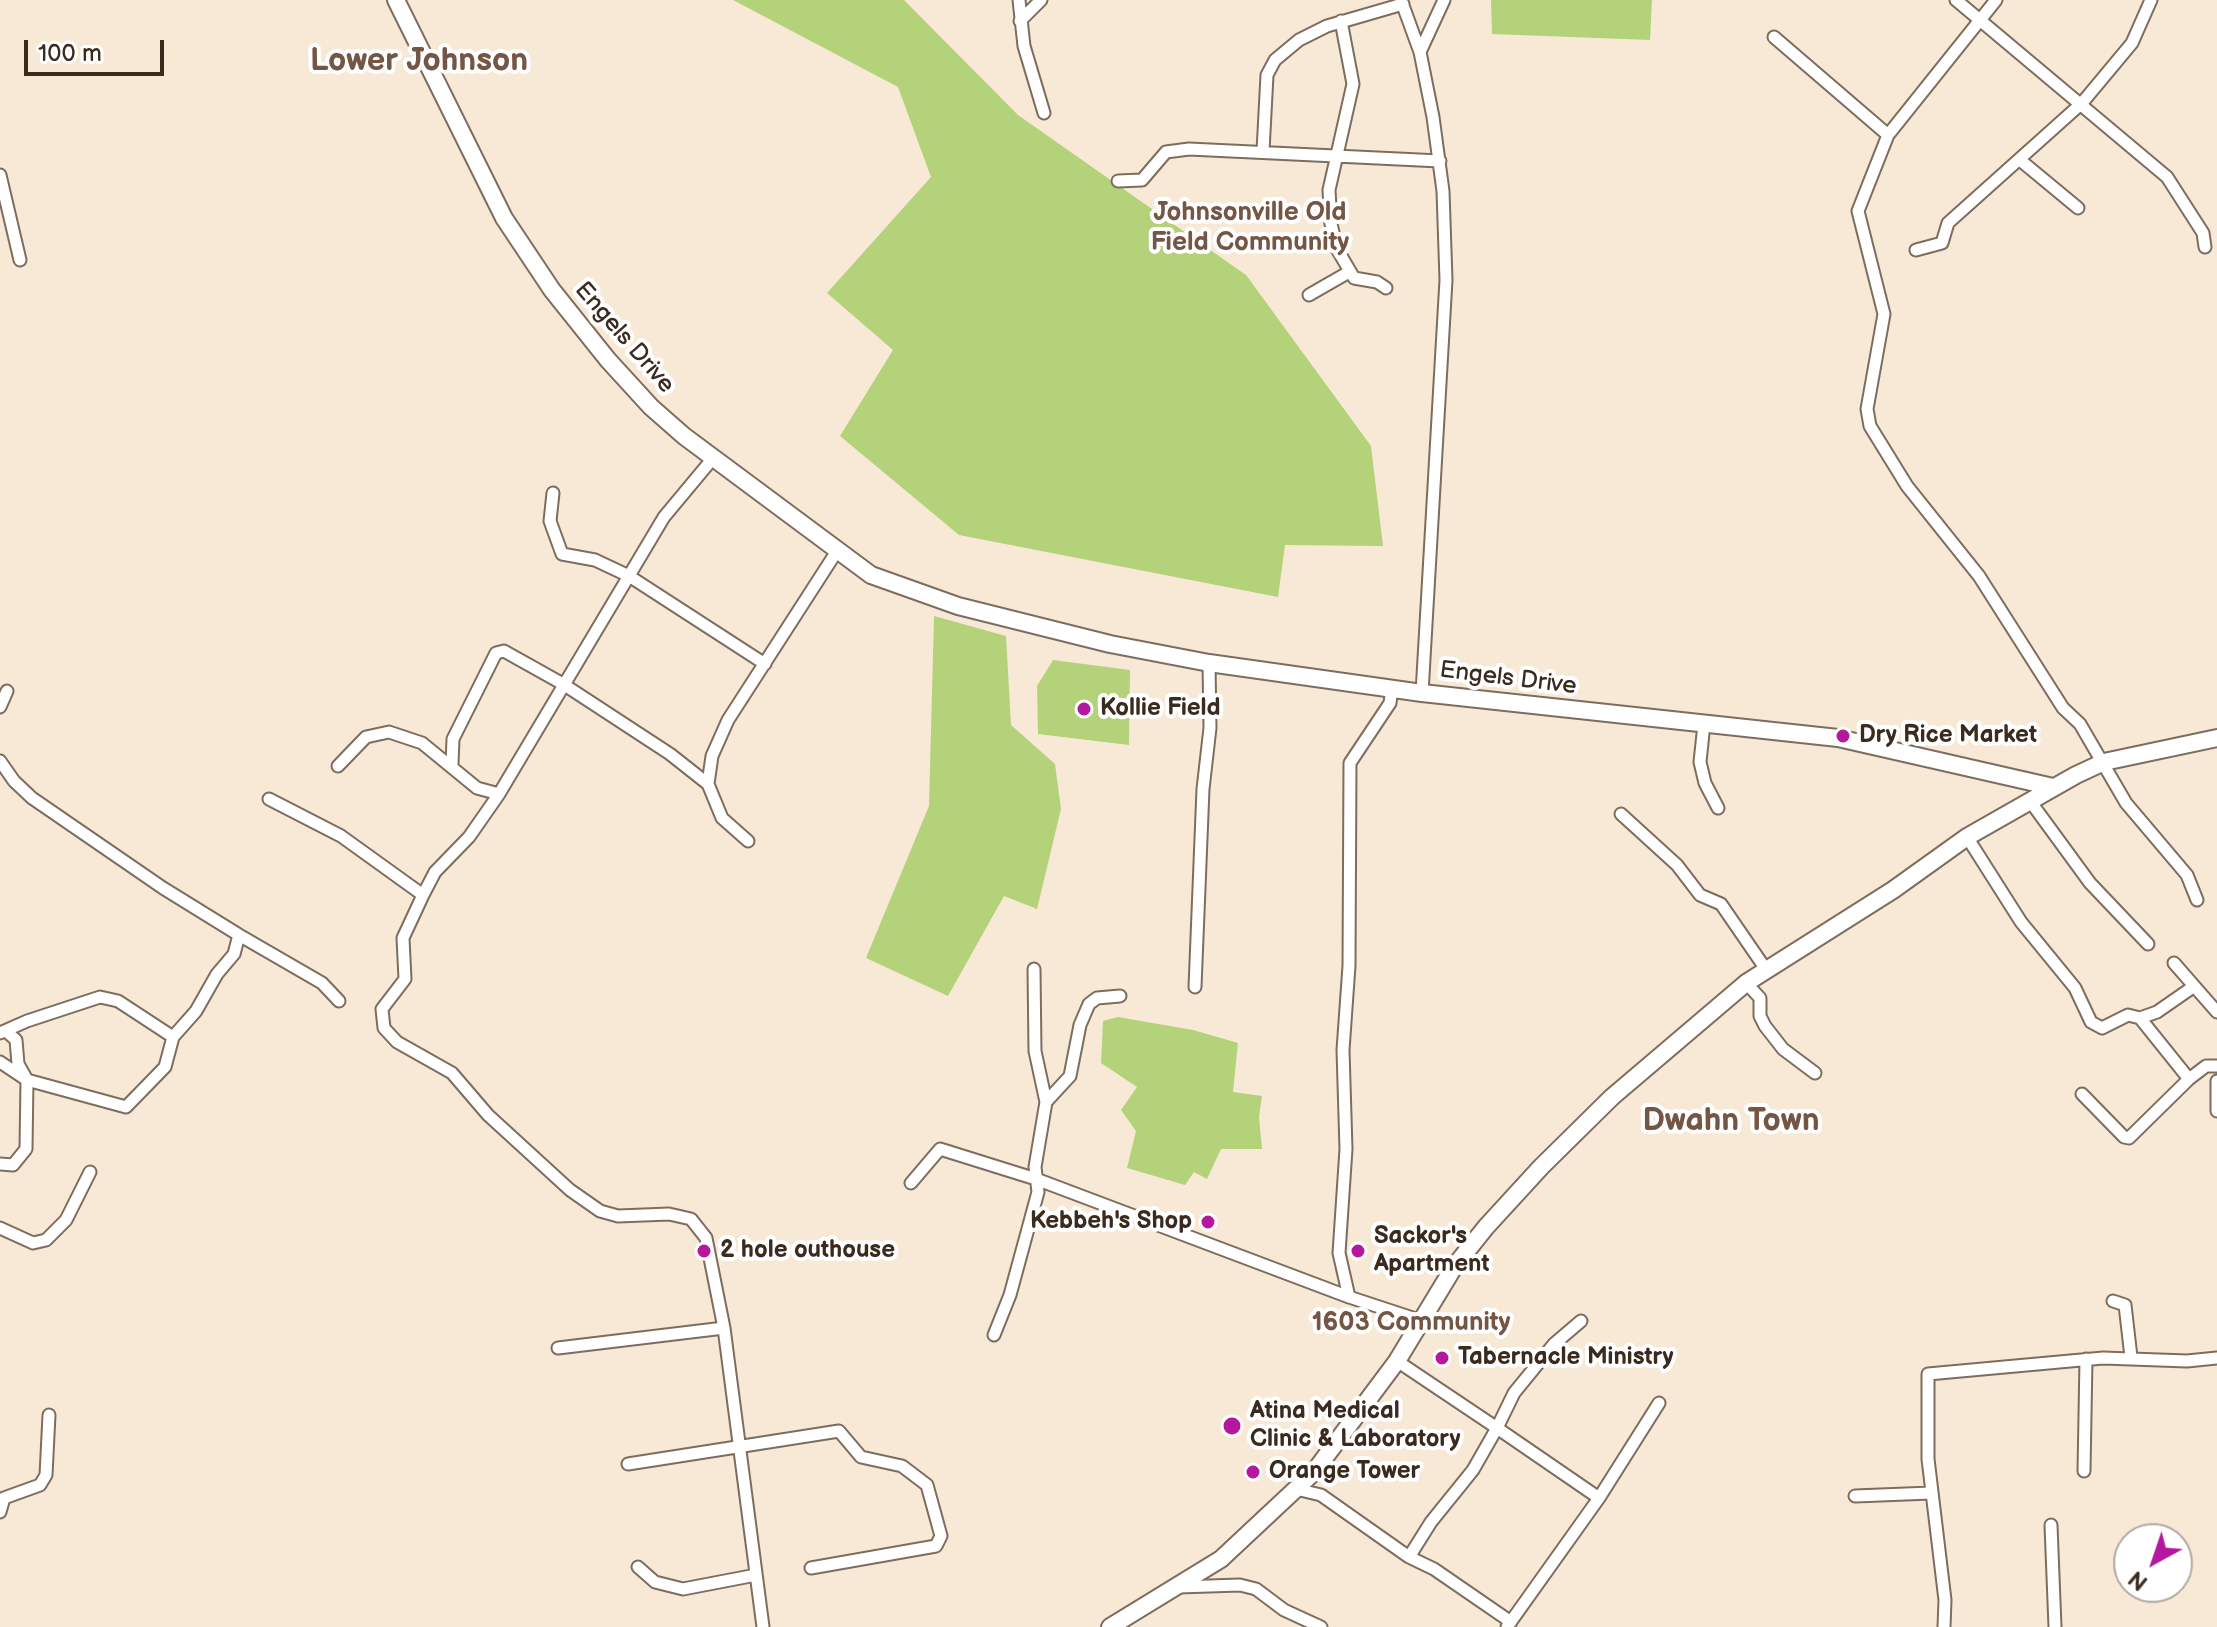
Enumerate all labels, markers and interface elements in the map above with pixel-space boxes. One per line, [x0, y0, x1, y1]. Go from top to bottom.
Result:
scale bar [28, 24, 168, 74]
text: 100 m [38, 39, 102, 68]
district label: Lower Johnson [310, 43, 528, 81]
district label: Johnsonville Old Field Community [1151, 197, 1349, 258]
street label: Engels Drive [568, 277, 680, 399]
street label: Engels Drive [1438, 656, 1578, 702]
place label: Kollie Field [1100, 695, 1221, 723]
marker: Kollie Field [1075, 700, 1093, 718]
place label: Dry Rice Market [1859, 722, 2037, 750]
marker: Dry Rice Market [1834, 727, 1852, 745]
district label: Dwahn Town [1643, 1103, 1819, 1141]
place label: Kebbeh's Shop [1030, 1208, 1192, 1236]
marker: Kebbeh's Shop [1199, 1213, 1217, 1231]
place label: Sackor's Apartment [1374, 1223, 1489, 1279]
place label: 2 hole outhouse [720, 1237, 895, 1265]
marker: 2 hole outhouse [695, 1242, 713, 1260]
marker: Sackor's Apartment [1349, 1242, 1367, 1260]
district label: 1603 Community [1312, 1307, 1510, 1339]
place label: Tabernacle Ministry [1458, 1344, 1674, 1372]
marker: Tabernacle Ministry [1433, 1349, 1451, 1367]
place label: Atina Medical Clinic & Laboratory [1250, 1398, 1460, 1454]
marker: Atina Medical Clinic & Laboratory [1221, 1415, 1243, 1437]
place label: Orange Tower [1269, 1458, 1420, 1486]
marker: Orange Tower [1244, 1463, 1262, 1481]
north arrow [2113, 1523, 2193, 1603]
text: N [2124, 1565, 2154, 1596]

